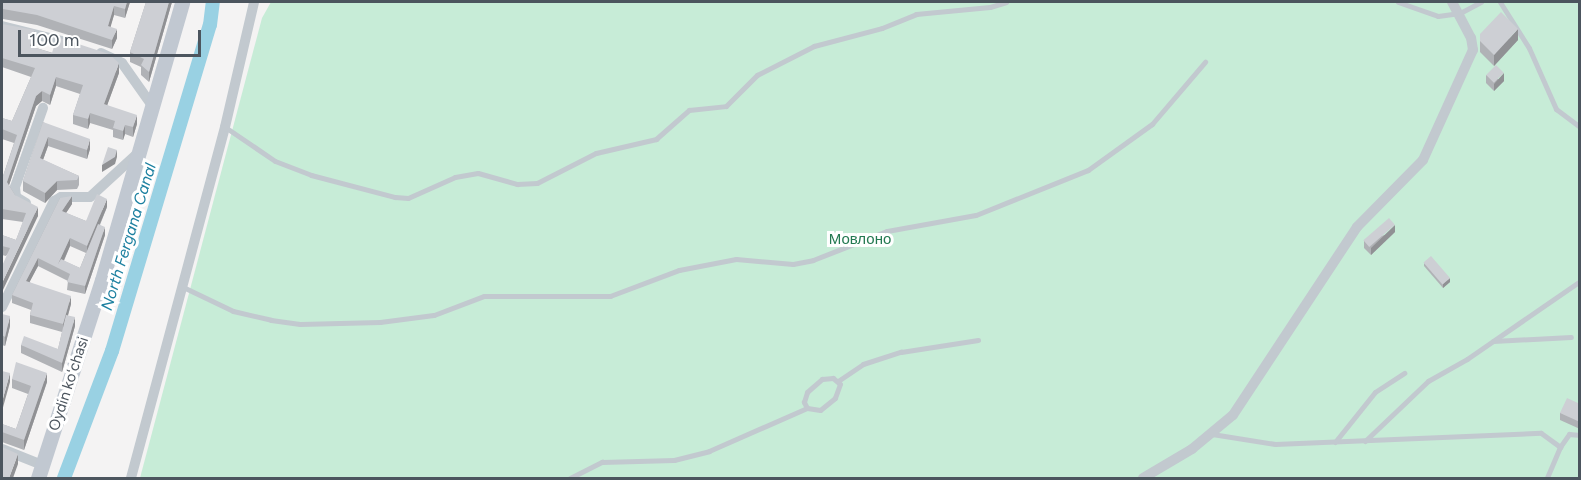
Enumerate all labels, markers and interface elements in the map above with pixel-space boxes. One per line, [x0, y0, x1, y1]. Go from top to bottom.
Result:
scale bar [21, 18, 204, 56]
text: 100 m [29, 29, 79, 51]
water label: North Fergana Canal [97, 161, 161, 313]
park label: Мовлоно [829, 231, 891, 249]
street label: Oydin koʻchasi [45, 335, 93, 433]

